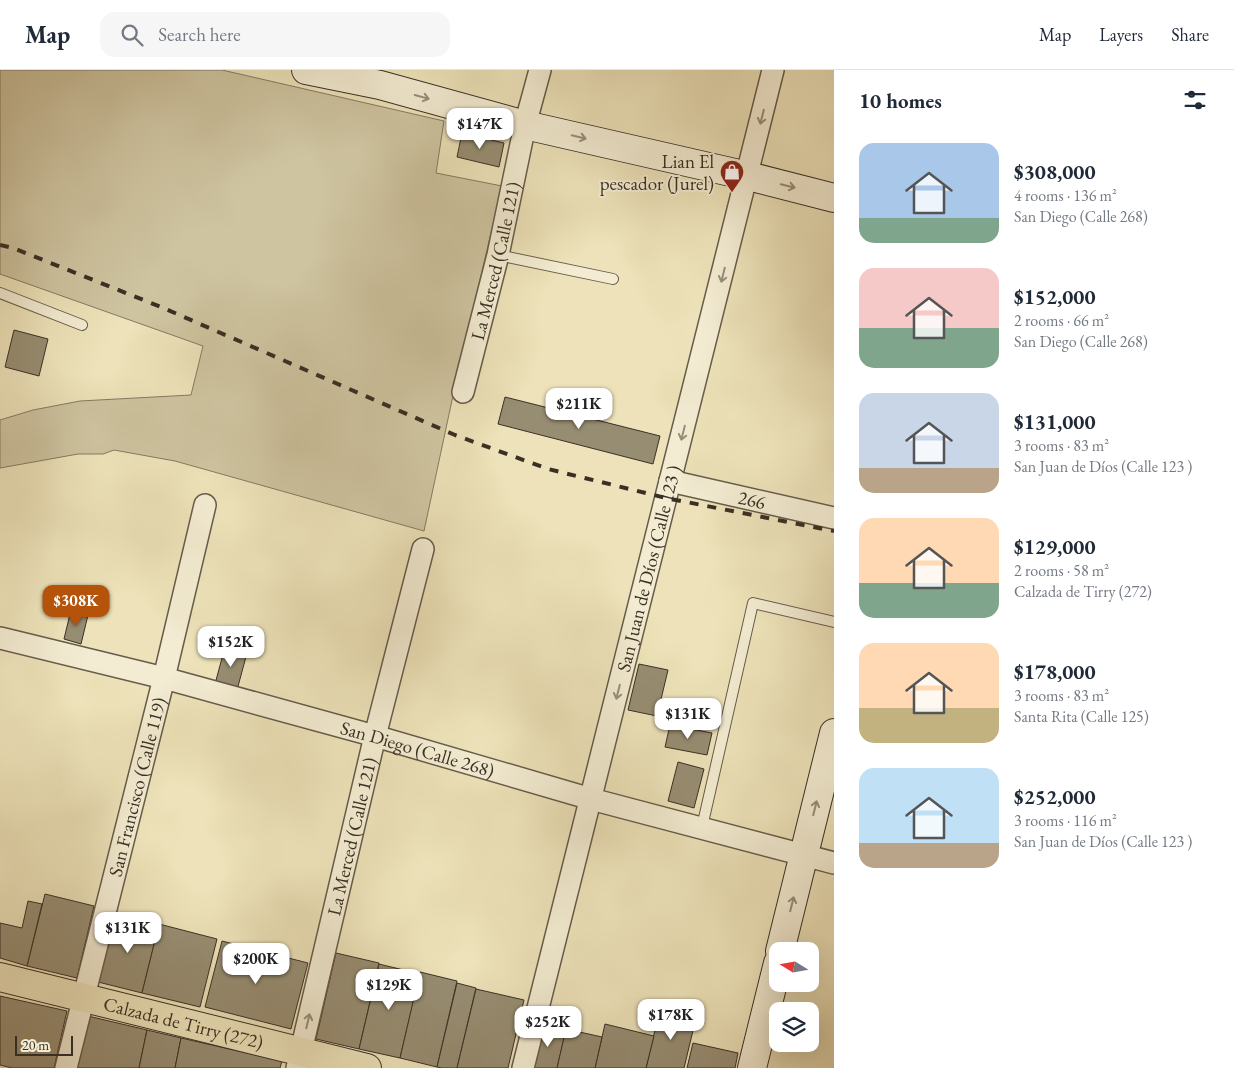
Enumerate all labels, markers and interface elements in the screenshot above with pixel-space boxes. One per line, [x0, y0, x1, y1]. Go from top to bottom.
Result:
search box [100, 12, 450, 57]
text: Map [25, 19, 70, 50]
icon: search [118, 21, 146, 49]
text: Search here [158, 22, 241, 47]
text: Map [1039, 23, 1071, 46]
text: Layers [1099, 23, 1143, 46]
text: Share [1171, 23, 1209, 46]
icon: filters [1181, 86, 1209, 114]
text: 10 homes [859, 87, 942, 114]
one-way arrow [413, 93, 429, 102]
pin: $147K [445, 108, 515, 150]
one-way arrow [757, 109, 766, 125]
text: $147K [458, 113, 502, 134]
one-way arrow [571, 133, 587, 142]
place label: Lian El pescador (Jurel) [600, 149, 714, 196]
text: $308,000 [1014, 158, 1096, 185]
shop icon: Lian El pescador (Jurel) [719, 159, 745, 193]
icon: home [899, 163, 959, 223]
street label: La Merced (Calle 121) [464, 179, 525, 343]
one-way arrow [780, 182, 796, 191]
text: 4 rooms · 136 m² [1014, 185, 1117, 206]
text: San Diego (Calle 268) [1014, 206, 1148, 227]
one-way arrow [717, 267, 727, 283]
text: $152,000 [1014, 283, 1096, 310]
icon: home [899, 288, 959, 348]
text: 2 rooms · 66 m² [1014, 310, 1109, 331]
text: San Diego (Calle 268) [1014, 331, 1148, 352]
pin: $211K [544, 388, 614, 430]
text: $211K [557, 393, 601, 414]
text: $131,000 [1014, 408, 1096, 435]
icon: home [899, 413, 959, 473]
one-way arrow [678, 424, 687, 440]
text: 3 rooms · 83 m² [1014, 435, 1109, 456]
text: San Juan de Díos (Calle 123 ) [1014, 456, 1192, 477]
street label: San Juan de Díos (Calle 123 ) [610, 463, 686, 674]
street label: 266 [736, 484, 768, 515]
text: $129,000 [1014, 533, 1096, 560]
icon: home [899, 538, 959, 598]
text: 2 rooms · 58 m² [1014, 560, 1109, 581]
text: Calzada de Tirry (272) [1014, 581, 1152, 602]
pin: $308K [41, 584, 111, 627]
text: $308K [54, 590, 98, 611]
pin: $152K [196, 626, 266, 668]
text: $152K [209, 631, 253, 652]
text: $178,000 [1014, 658, 1096, 685]
icon: home [899, 663, 959, 723]
one-way arrow [613, 684, 622, 700]
text: 3 rooms · 83 m² [1014, 685, 1109, 706]
street label: San Francisco (Calle 119) [102, 694, 171, 879]
pin: $131K [653, 698, 723, 740]
text: $131K [666, 703, 710, 724]
text: Santa Rita (Calle 125) [1014, 706, 1149, 727]
street label: San Diego (Calle 268) [338, 715, 497, 783]
street label: La Merced (Calle 121) [321, 755, 382, 918]
text: $252,000 [1014, 783, 1096, 810]
icon: home [899, 788, 959, 848]
one-way arrow [811, 801, 821, 817]
text: 3 rooms · 116 m² [1014, 810, 1117, 831]
text: San Juan de Díos (Calle 123 ) [1014, 831, 1192, 852]
one-way arrow [788, 896, 797, 912]
pin: $131K [93, 912, 163, 954]
text: $131K [106, 917, 150, 938]
pin: $200K [221, 942, 291, 985]
north arrow [769, 942, 819, 992]
map controls [769, 942, 819, 1052]
text: $200K [234, 948, 278, 969]
pin: $129K [354, 968, 424, 1011]
text: $129K [367, 974, 411, 995]
street label: Calzada de Tirry (272) [101, 991, 266, 1054]
pin: $178K [636, 998, 706, 1041]
button: layers [769, 1002, 819, 1052]
text: $178K [649, 1004, 693, 1025]
pin: $252K [513, 1006, 583, 1048]
text: $252K [526, 1011, 570, 1032]
one-way arrow [304, 1013, 313, 1029]
scale bar [15, 1033, 72, 1056]
text: 20 m [22, 1036, 49, 1054]

